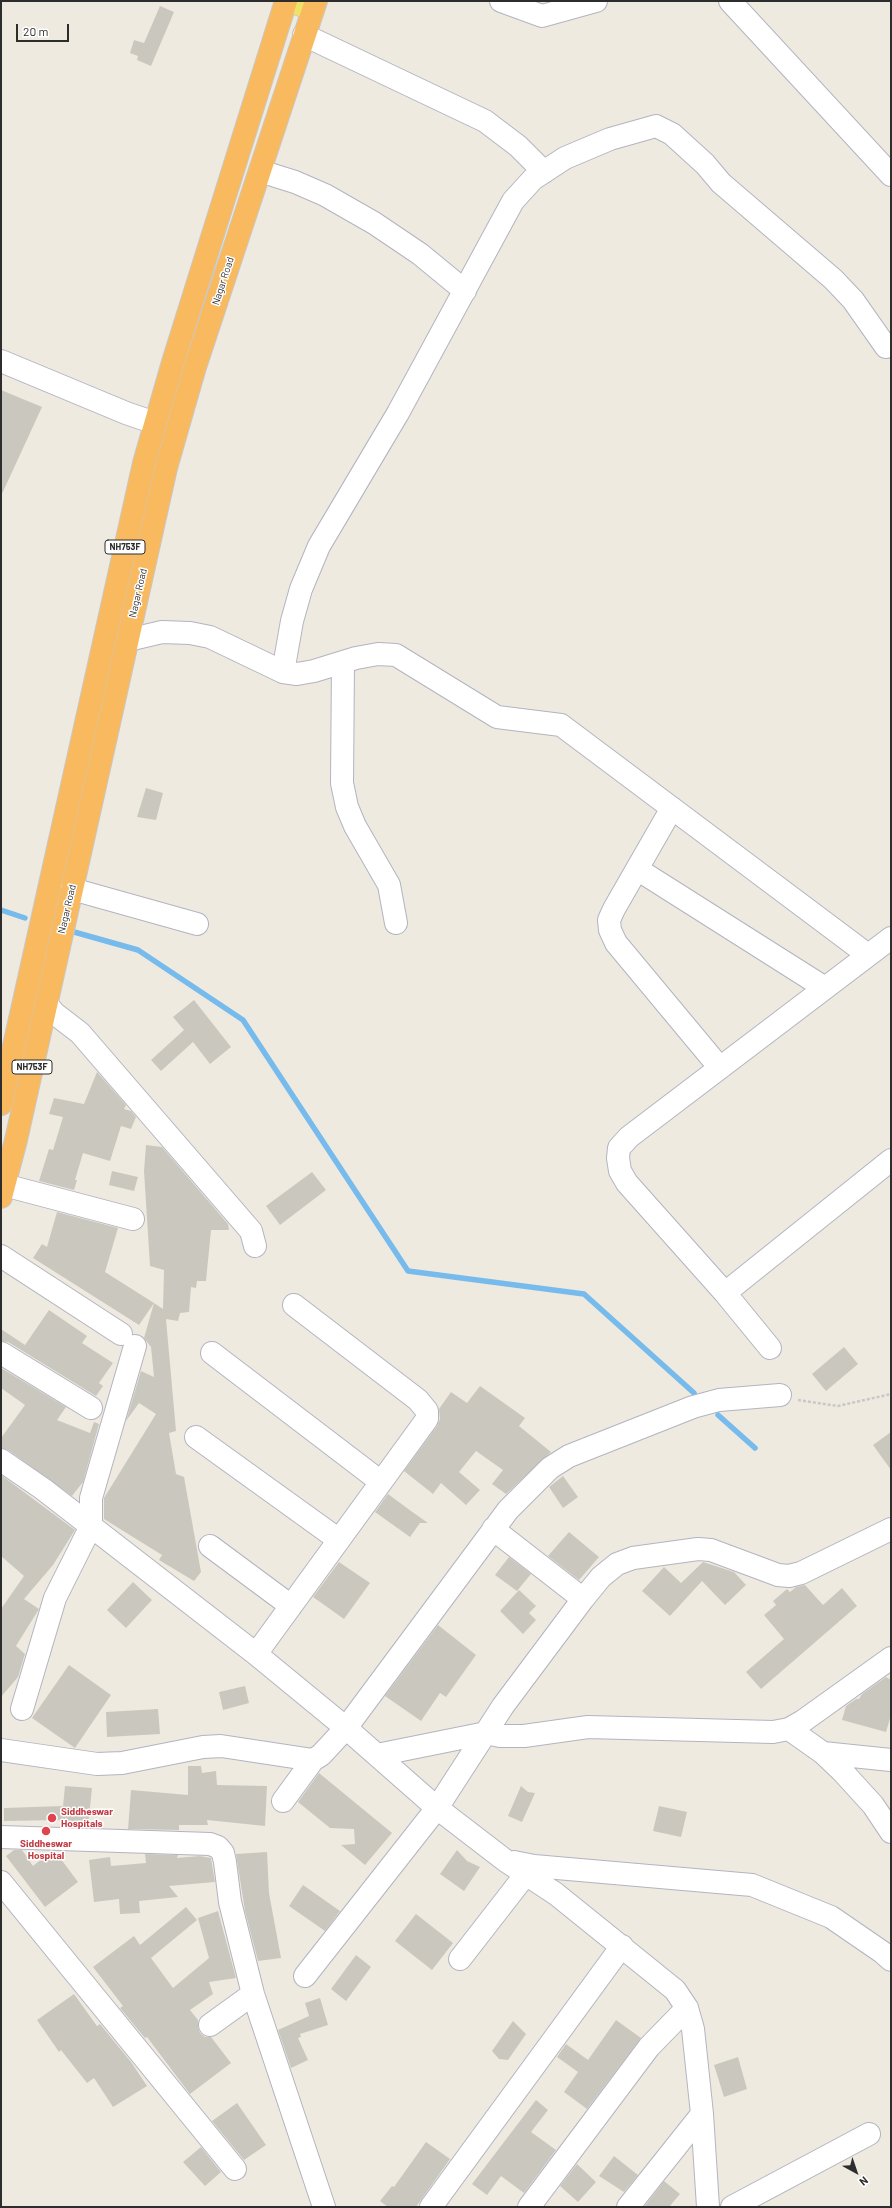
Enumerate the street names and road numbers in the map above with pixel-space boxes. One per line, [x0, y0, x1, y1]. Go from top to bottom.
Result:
street label: Nagar Road [210, 255, 236, 307]
road number: NH753F [105, 540, 145, 554]
street label: Nagar Road [127, 567, 149, 619]
street label: Nagar Road [56, 883, 78, 935]
road number: NH753F [12, 1060, 52, 1074]

